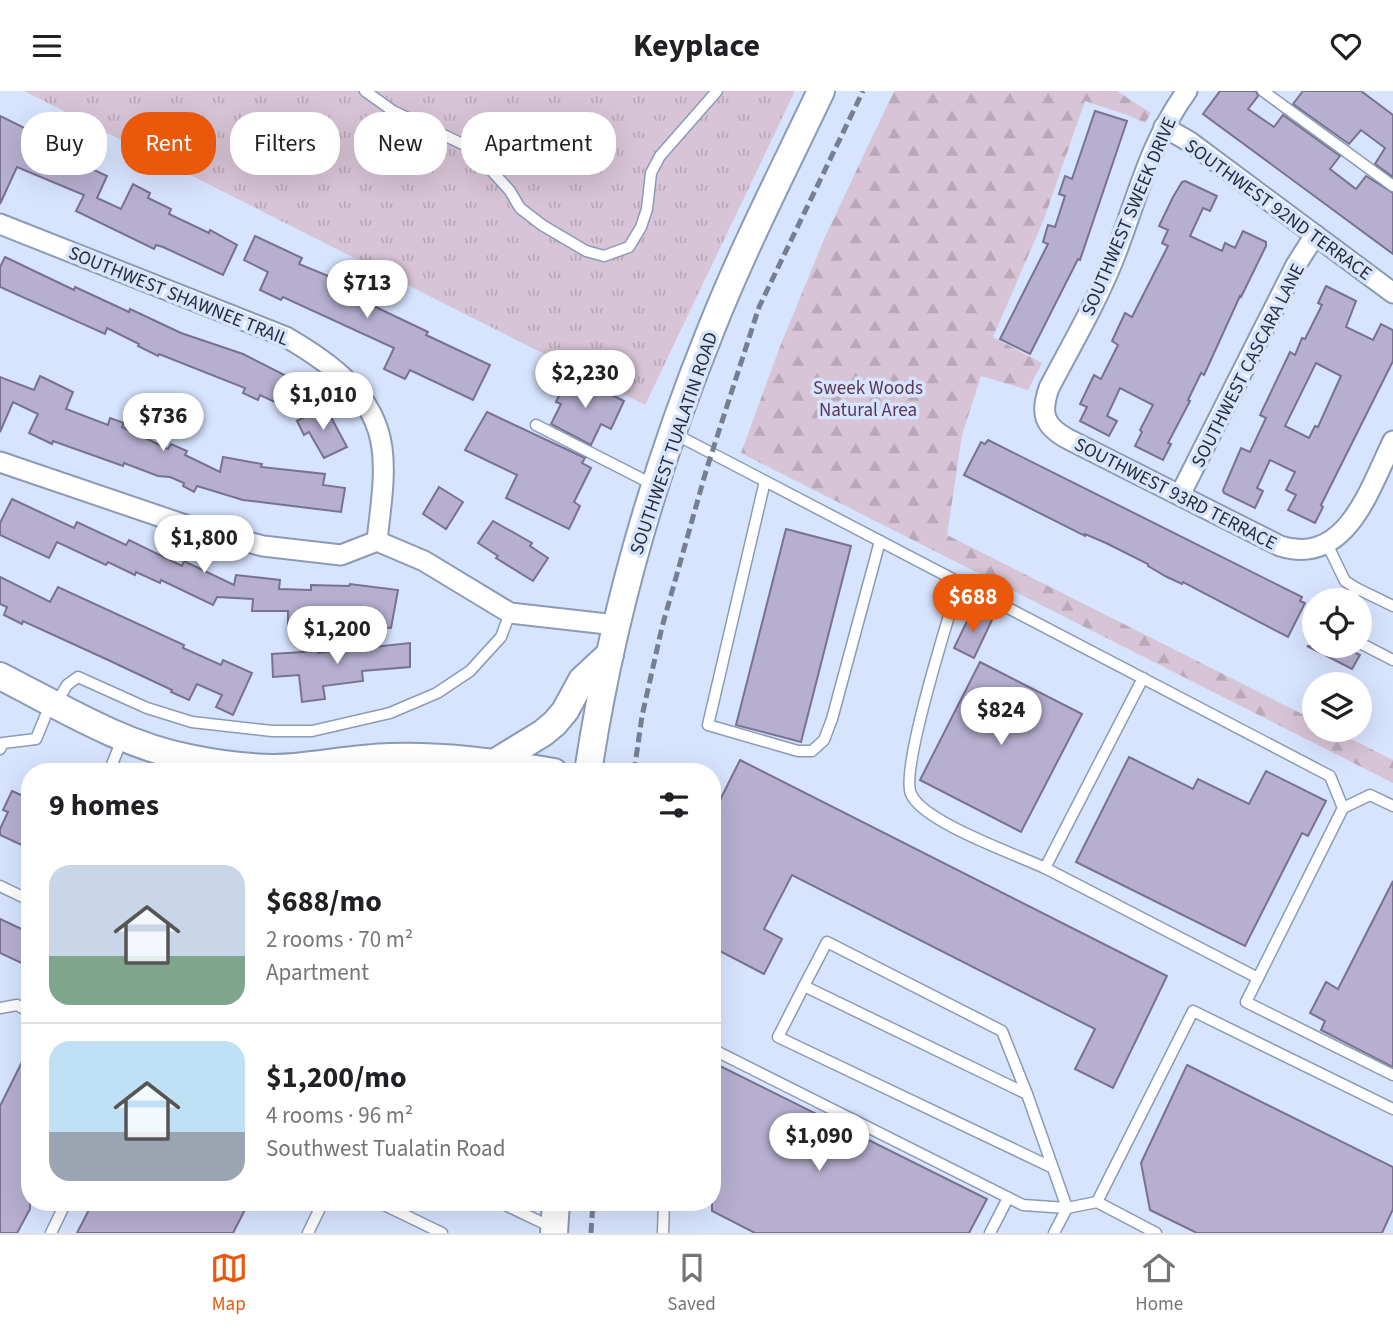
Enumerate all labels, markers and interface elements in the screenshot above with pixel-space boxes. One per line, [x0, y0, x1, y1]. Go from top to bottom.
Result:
text: Keyplace [633, 23, 760, 69]
icon: menu [28, 27, 66, 65]
icon: heart [1327, 27, 1365, 65]
chip: Buy [21, 112, 107, 175]
chip: Rent [121, 112, 216, 175]
chip: Filters [230, 112, 340, 175]
chip: New [354, 112, 447, 175]
chip: Apartment [461, 112, 616, 175]
street label: SOUTHWEST SWEEK DRIVE [1075, 113, 1184, 320]
street label: SOUTHWEST 92ND TERRACE [1179, 133, 1377, 287]
street label: SOUTHWEST SHAWNEE TRAIL [64, 240, 293, 353]
street label: SOUTHWEST CASCARA LANE [1185, 259, 1312, 472]
pin: $713 [326, 261, 408, 320]
text: $713 [343, 266, 391, 299]
street label: SOUTHWEST TUALATIN ROAD [624, 329, 725, 558]
pin: $2,230 [528, 351, 642, 410]
text: $2,230 [551, 356, 619, 389]
pin: $1,010 [266, 373, 380, 432]
park label: Sweek Woods Natural Area [813, 375, 923, 424]
text: $1,010 [289, 378, 357, 411]
pin: $736 [122, 393, 204, 453]
text: $736 [139, 399, 187, 432]
street label: SOUTHWEST 93RD TERRACE [1069, 431, 1281, 557]
pin: $1,800 [147, 515, 261, 575]
text: $1,800 [170, 521, 238, 554]
pin: $688 [932, 575, 1014, 634]
text: $688 [949, 580, 997, 613]
map controls [1302, 588, 1372, 742]
button: locate [1302, 588, 1372, 658]
pin: $1,200 [280, 607, 394, 666]
text: $1,200 [303, 612, 371, 645]
button: layers [1302, 672, 1372, 742]
pin: $824 [960, 687, 1042, 747]
text: $824 [977, 693, 1025, 726]
text: 9 homes [49, 784, 159, 827]
icon: filters [655, 786, 693, 824]
text: $688/mo [266, 880, 382, 923]
icon: home [105, 893, 189, 977]
text: 2 rooms · 70 m² [266, 923, 413, 956]
text: Apartment [266, 956, 369, 989]
text: $1,200/mo [266, 1056, 407, 1099]
icon: home [105, 1069, 189, 1153]
text: 4 rooms · 96 m² [266, 1099, 413, 1132]
pin: $1,090 [762, 1114, 876, 1173]
text: $1,090 [785, 1119, 853, 1152]
text: Southwest Tualatin Road [266, 1132, 505, 1165]
tab: Map [210, 1249, 248, 1318]
tab: Saved [667, 1249, 716, 1318]
tab: Home [1135, 1249, 1183, 1318]

